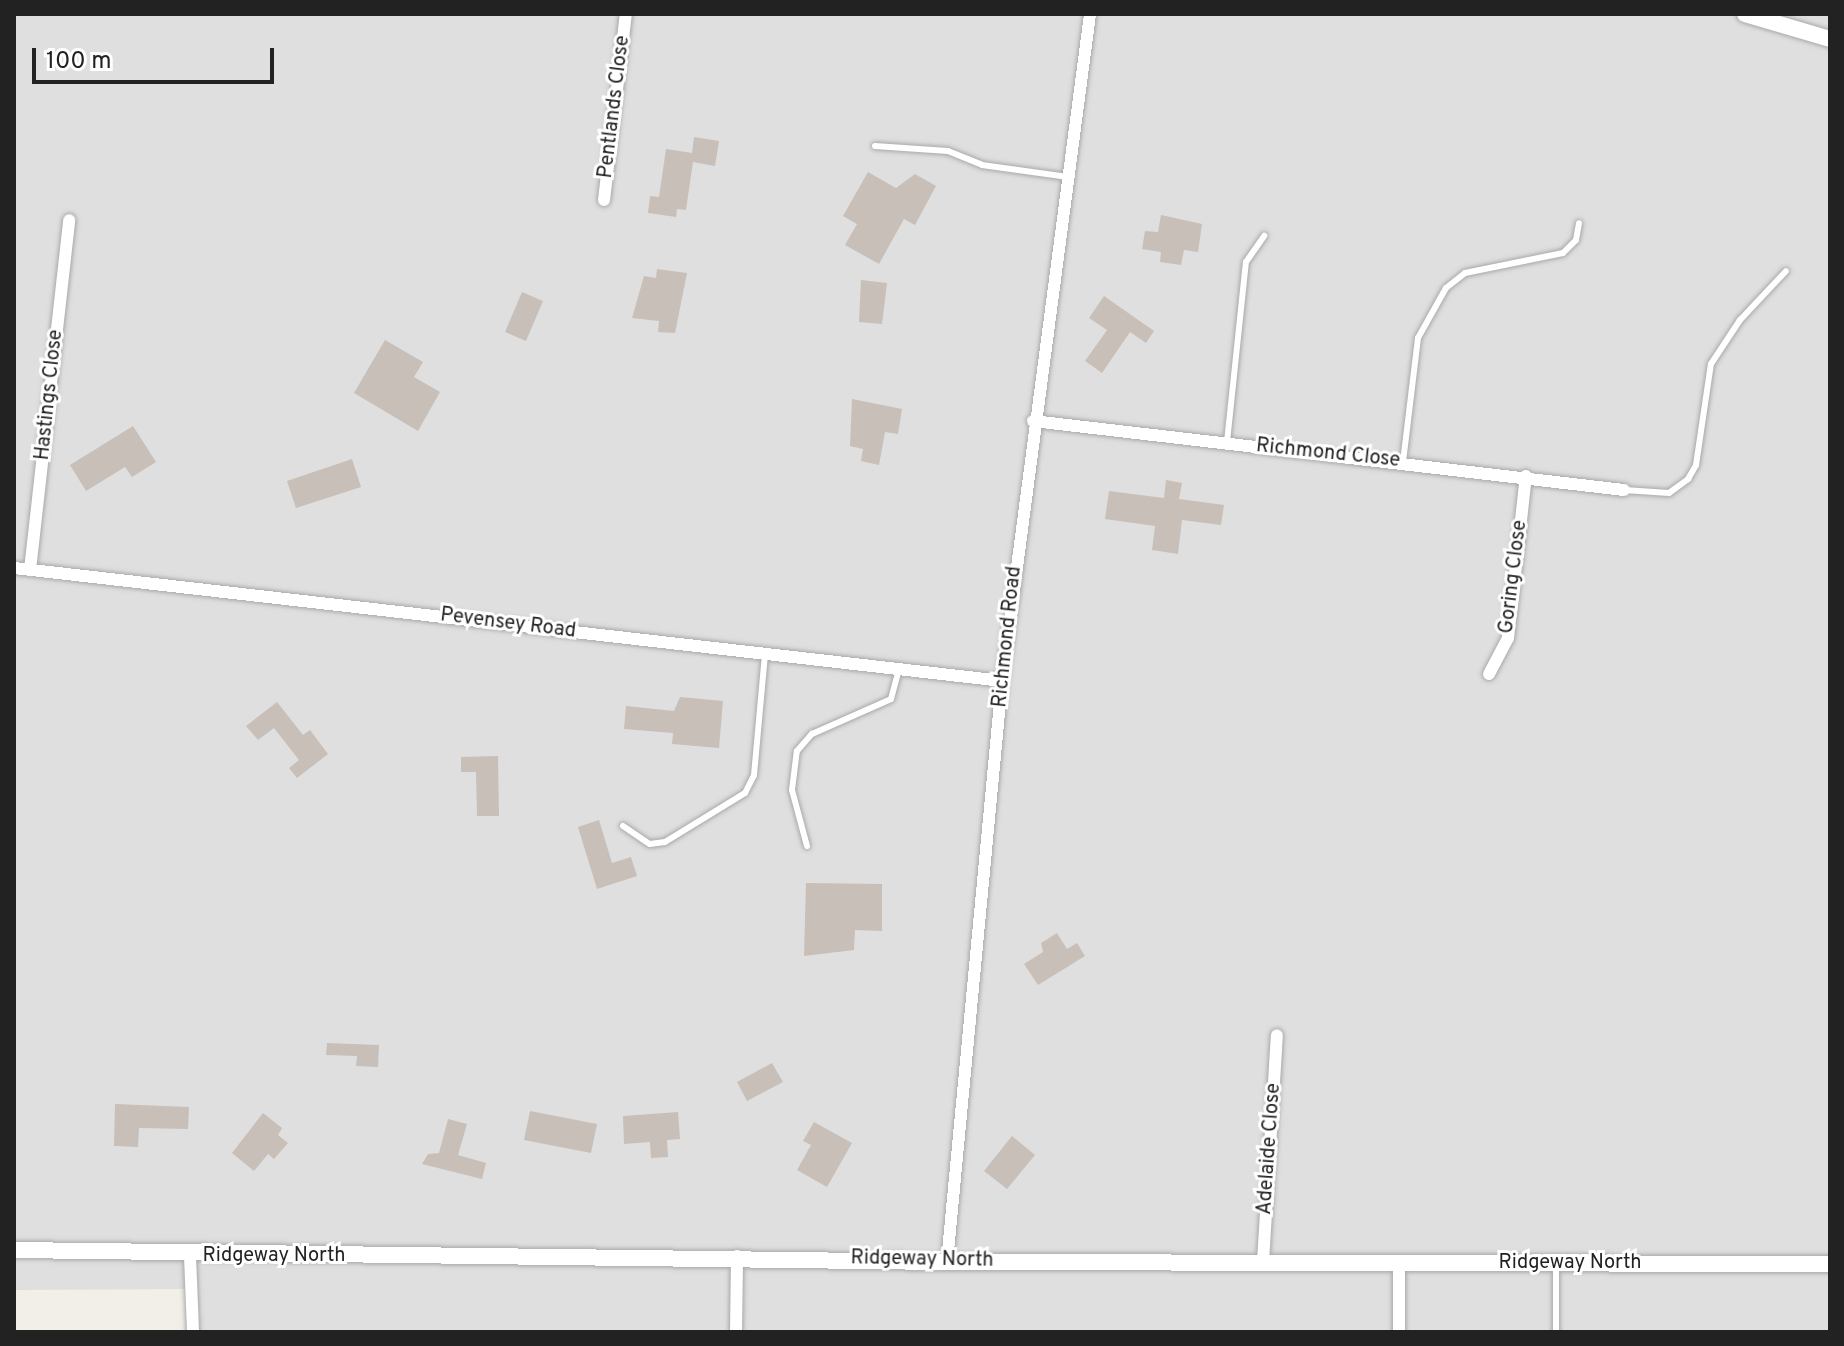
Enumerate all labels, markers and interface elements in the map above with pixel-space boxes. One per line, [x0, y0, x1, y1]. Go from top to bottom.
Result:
scale bar [36, 32, 278, 82]
street label: Pentlands Close [594, 34, 636, 180]
text: 100 m [46, 47, 112, 77]
street label: Hastings Close [31, 328, 69, 462]
street label: Richmond Close [1255, 434, 1401, 474]
street label: Goring Close [1495, 519, 1533, 635]
street label: Richmond Road [989, 565, 1027, 709]
street label: Pevensey Road [439, 604, 577, 644]
street label: Adelaide Close [1253, 1082, 1287, 1216]
street label: Ridgeway North [203, 1244, 345, 1268]
street label: Ridgeway North [850, 1247, 994, 1273]
street label: Ridgeway North [1499, 1251, 1641, 1275]

